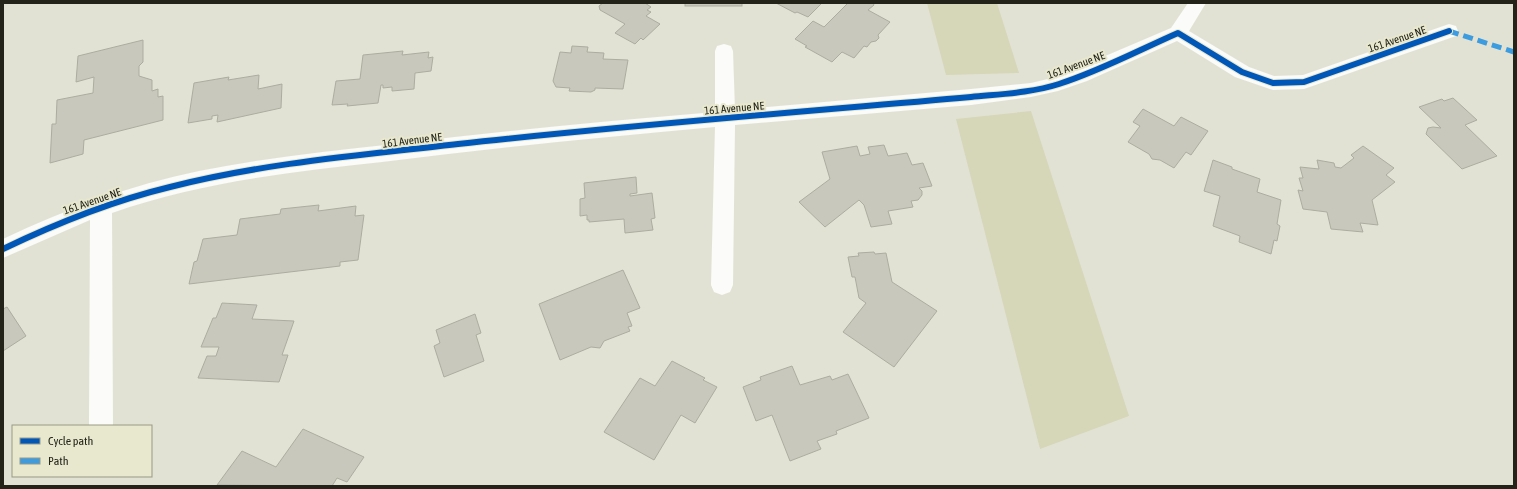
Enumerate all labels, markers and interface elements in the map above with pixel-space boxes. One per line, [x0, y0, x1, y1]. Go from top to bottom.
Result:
street label: 161 Avenue NE [1367, 23, 1428, 54]
street label: 161 Avenue NE [1046, 49, 1107, 81]
street label: 161 Avenue NE [704, 99, 765, 117]
street label: 161 Avenue NE [381, 130, 443, 150]
street label: 161 Avenue NE [62, 185, 123, 216]
legend [12, 425, 152, 477]
text: Cycle path [48, 434, 93, 448]
text: Path [48, 454, 69, 468]

